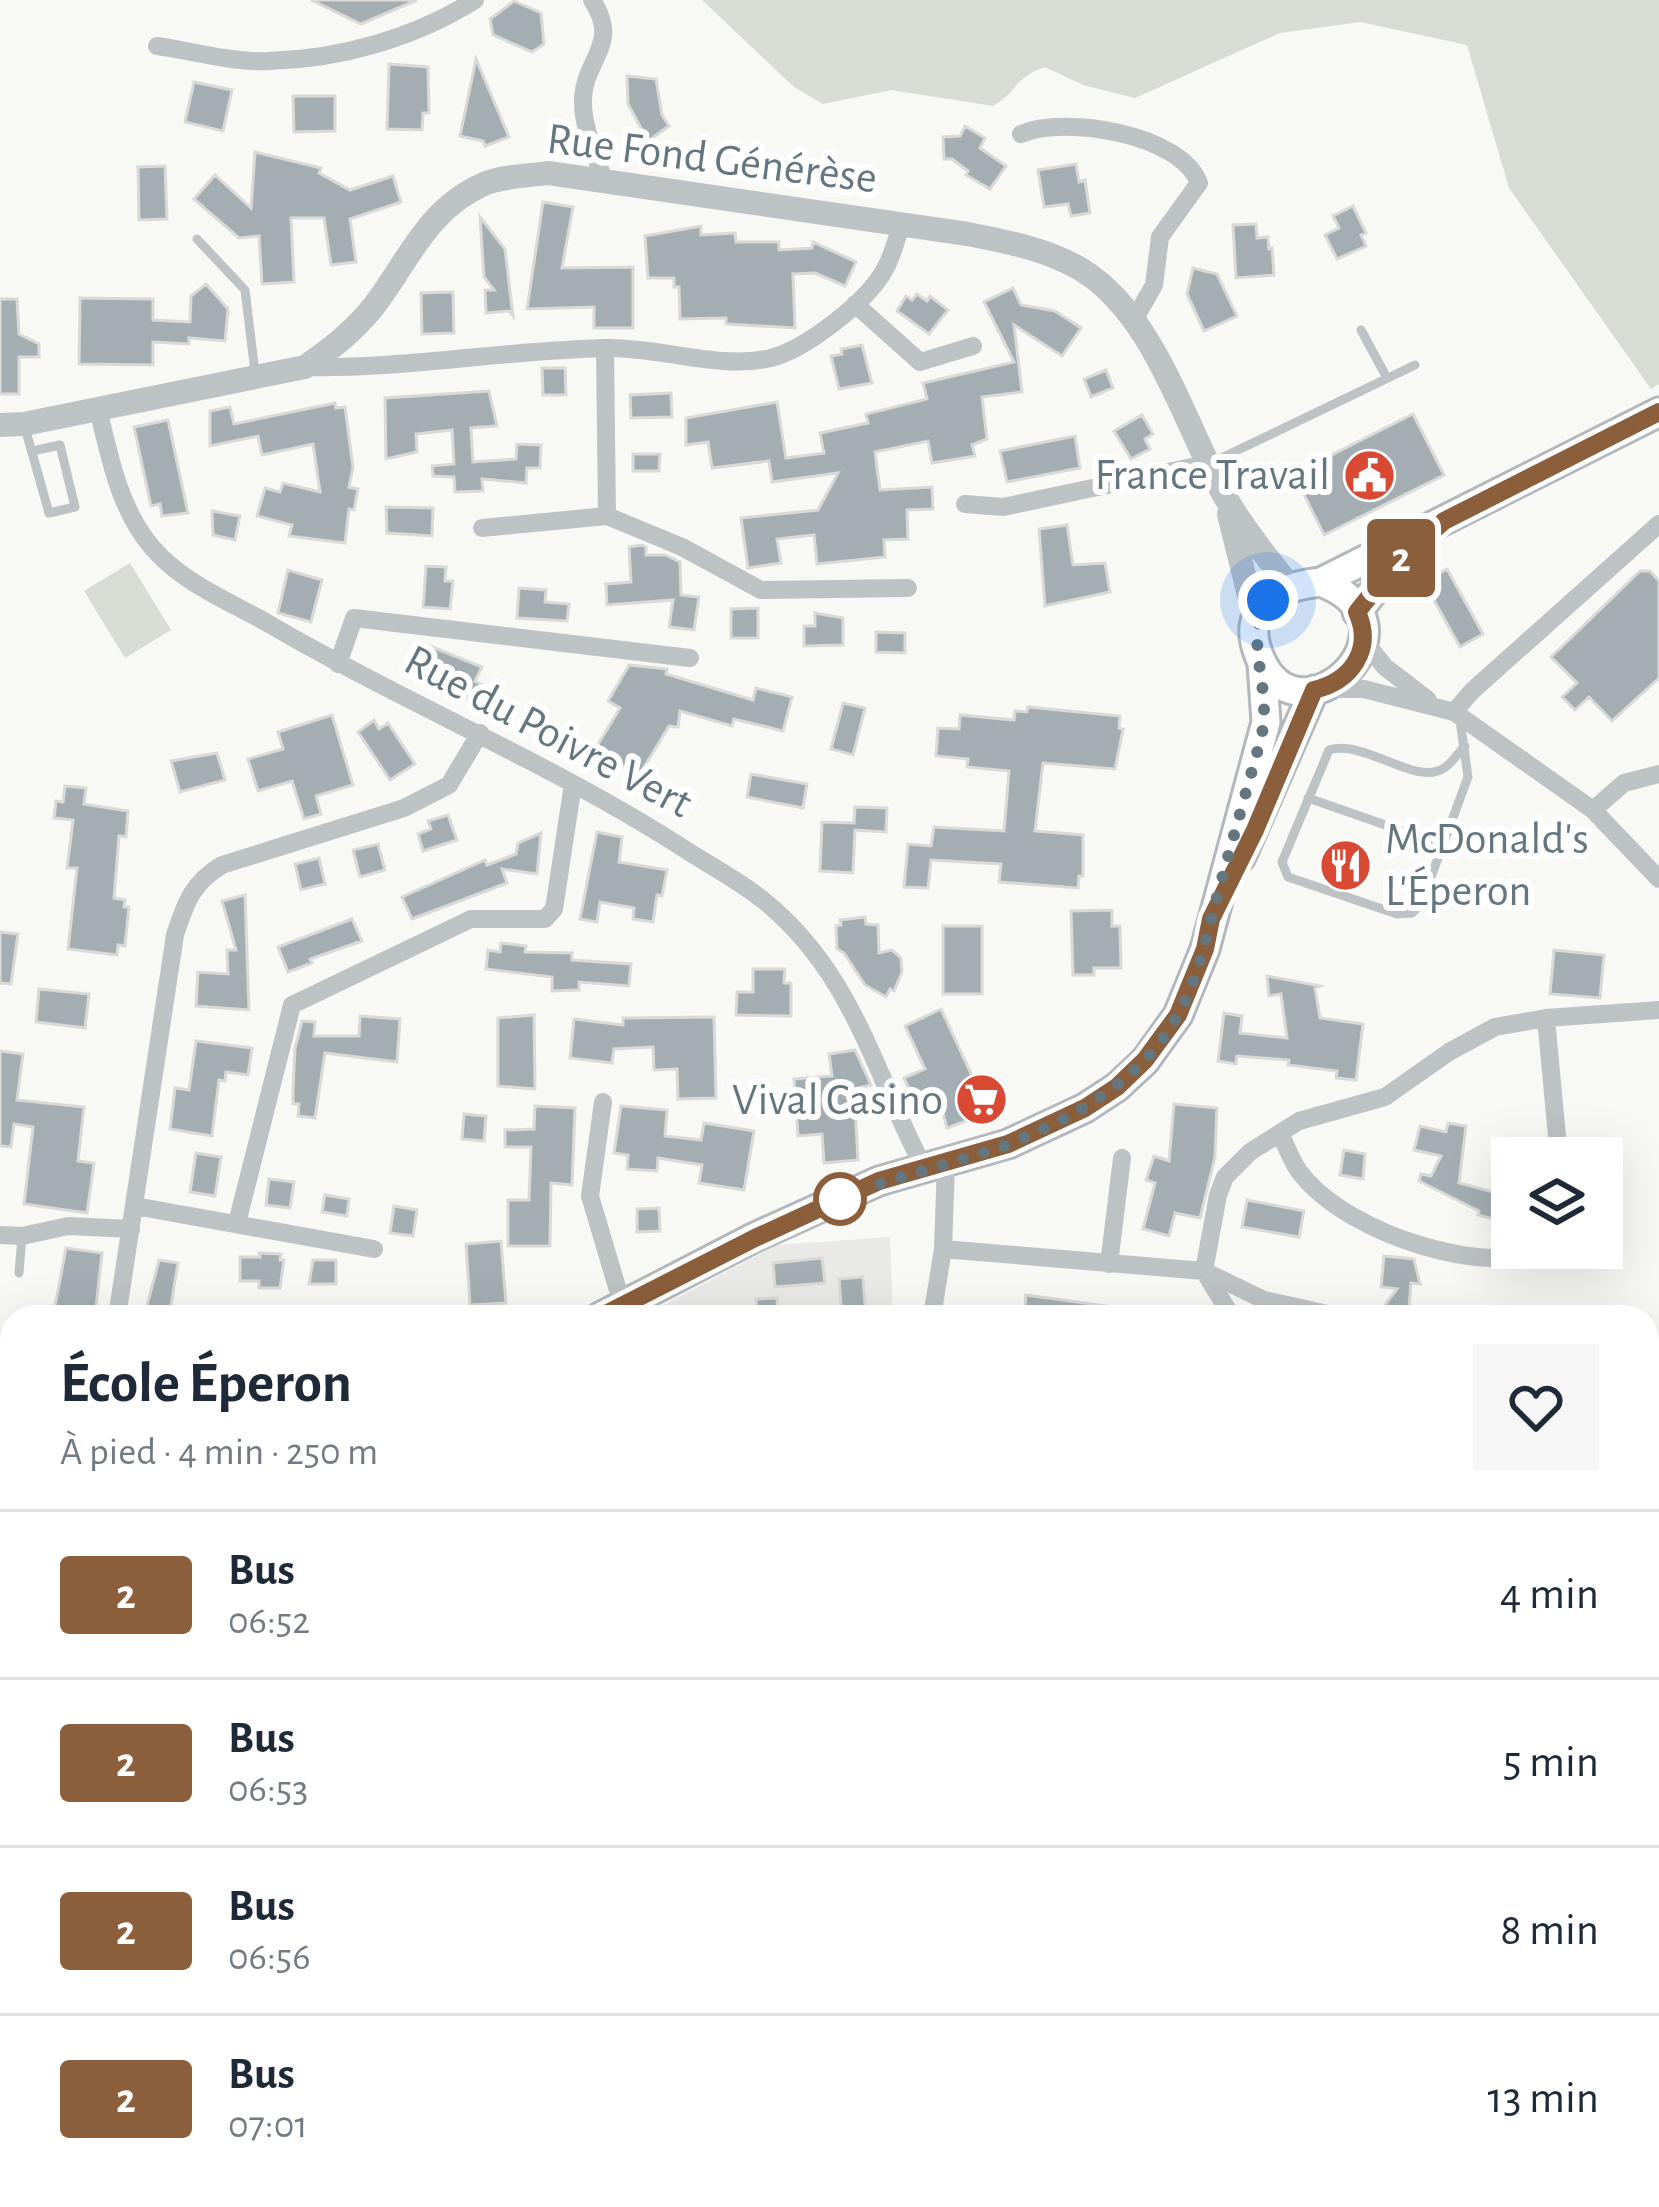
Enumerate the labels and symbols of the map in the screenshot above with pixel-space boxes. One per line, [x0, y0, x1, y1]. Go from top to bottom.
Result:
street label: Rue Fond Générèse [544, 116, 880, 202]
public building icon: France Travail [1341, 447, 1397, 503]
place label: France Travail [1094, 453, 1330, 498]
line badge: 2 [1362, 519, 1440, 597]
your location [1238, 570, 1298, 630]
street label: Rue du Poivre Vert [397, 637, 699, 827]
place label: McDonald's L'Éperon [1385, 817, 1589, 914]
restaurant icon: McDonald's L'Éperon [1318, 837, 1374, 893]
supermarket icon: Vival Casino [954, 1072, 1010, 1128]
place label: Vival Casino [732, 1078, 943, 1123]
unlabelled marker [815, 1174, 865, 1224]

